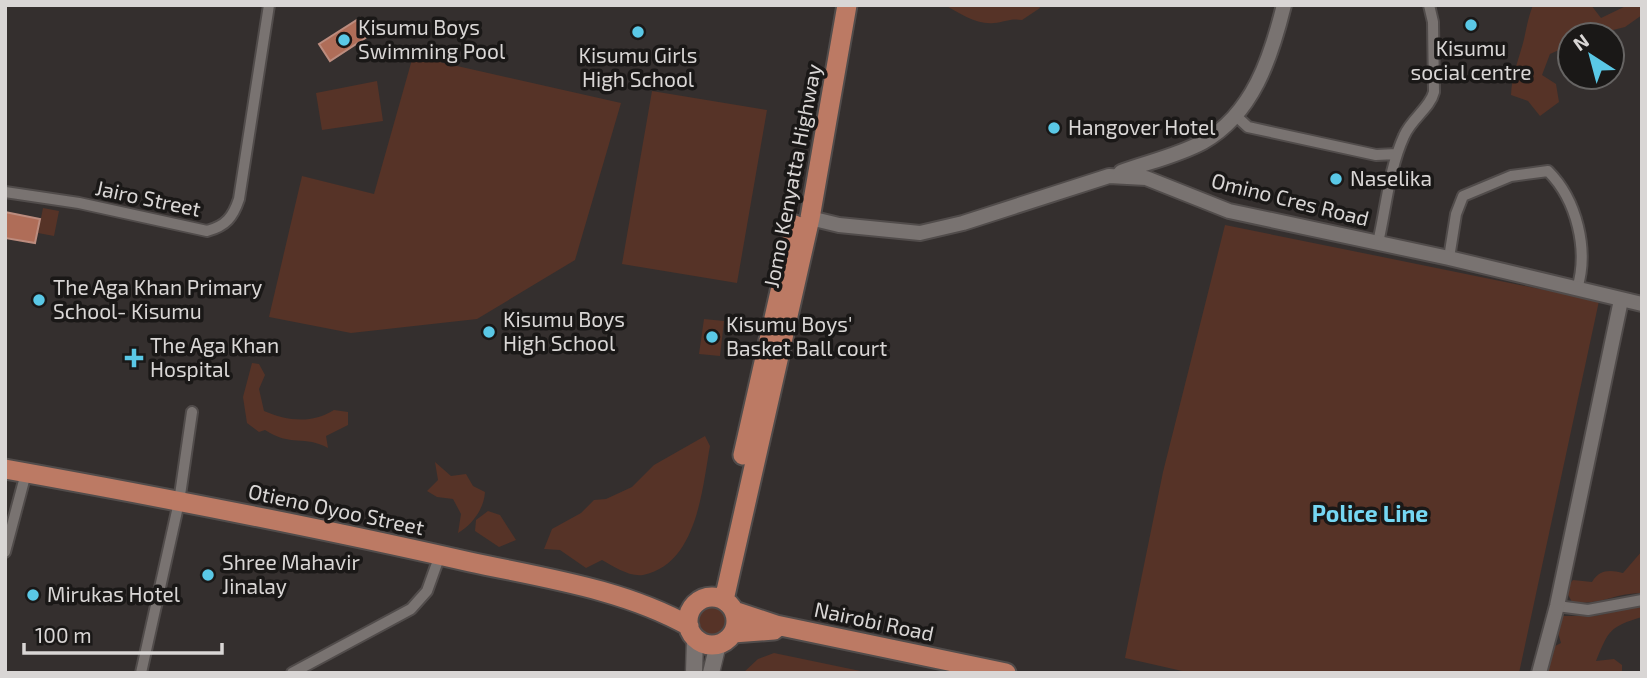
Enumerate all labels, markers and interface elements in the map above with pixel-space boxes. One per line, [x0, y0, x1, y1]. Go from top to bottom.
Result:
place label: Kisumu Boys Swimming Pool [358, 14, 506, 63]
marker: Kisumu social centre [1463, 17, 1479, 33]
north arrow [1556, 21, 1626, 91]
marker: Kisumu Girls High School [630, 24, 646, 40]
text: N [1568, 29, 1593, 55]
marker: Kisumu Boys Swimming Pool [336, 32, 352, 48]
place label: Kisumu social centre [1410, 35, 1532, 84]
place label: Kisumu Girls High School [578, 42, 698, 91]
street label: Jomo Kenyatta Highway [758, 62, 826, 290]
place label: Hangover Hotel [1068, 114, 1216, 139]
marker: Hangover Hotel [1046, 120, 1062, 136]
place label: Naselika [1350, 165, 1432, 190]
street label: Omino Cres Road [1209, 167, 1372, 230]
marker: Naselika [1328, 171, 1344, 187]
street label: Jairo Street [93, 174, 203, 221]
place label: The Aga Khan Primary School- Kisumu [53, 274, 262, 323]
marker: The Aga Khan Primary School- Kisumu [31, 292, 47, 308]
place label: Kisumu Boys High School [503, 306, 625, 355]
place label: Kisumu Boys' Basket Ball court [726, 311, 887, 360]
marker: Kisumu Boys High School [481, 324, 497, 340]
marker: Kisumu Boys' Basket Ball court [704, 329, 720, 345]
place label: The Aga Khan Hospital [150, 332, 279, 381]
marker: The Aga Khan Hospital [124, 348, 144, 368]
street label: Otieno Oyoo Street [246, 478, 427, 539]
district label: Police Line [1312, 499, 1428, 527]
place label: Shree Mahavir Jinalay [222, 549, 360, 598]
marker: Shree Mahavir Jinalay [200, 567, 216, 583]
place label: Mirukas Hotel [47, 581, 181, 606]
marker: Mirukas Hotel [25, 587, 41, 603]
street label: Nairobi Road [812, 596, 937, 645]
scale bar [24, 612, 222, 656]
text: 100 m [35, 622, 92, 647]

